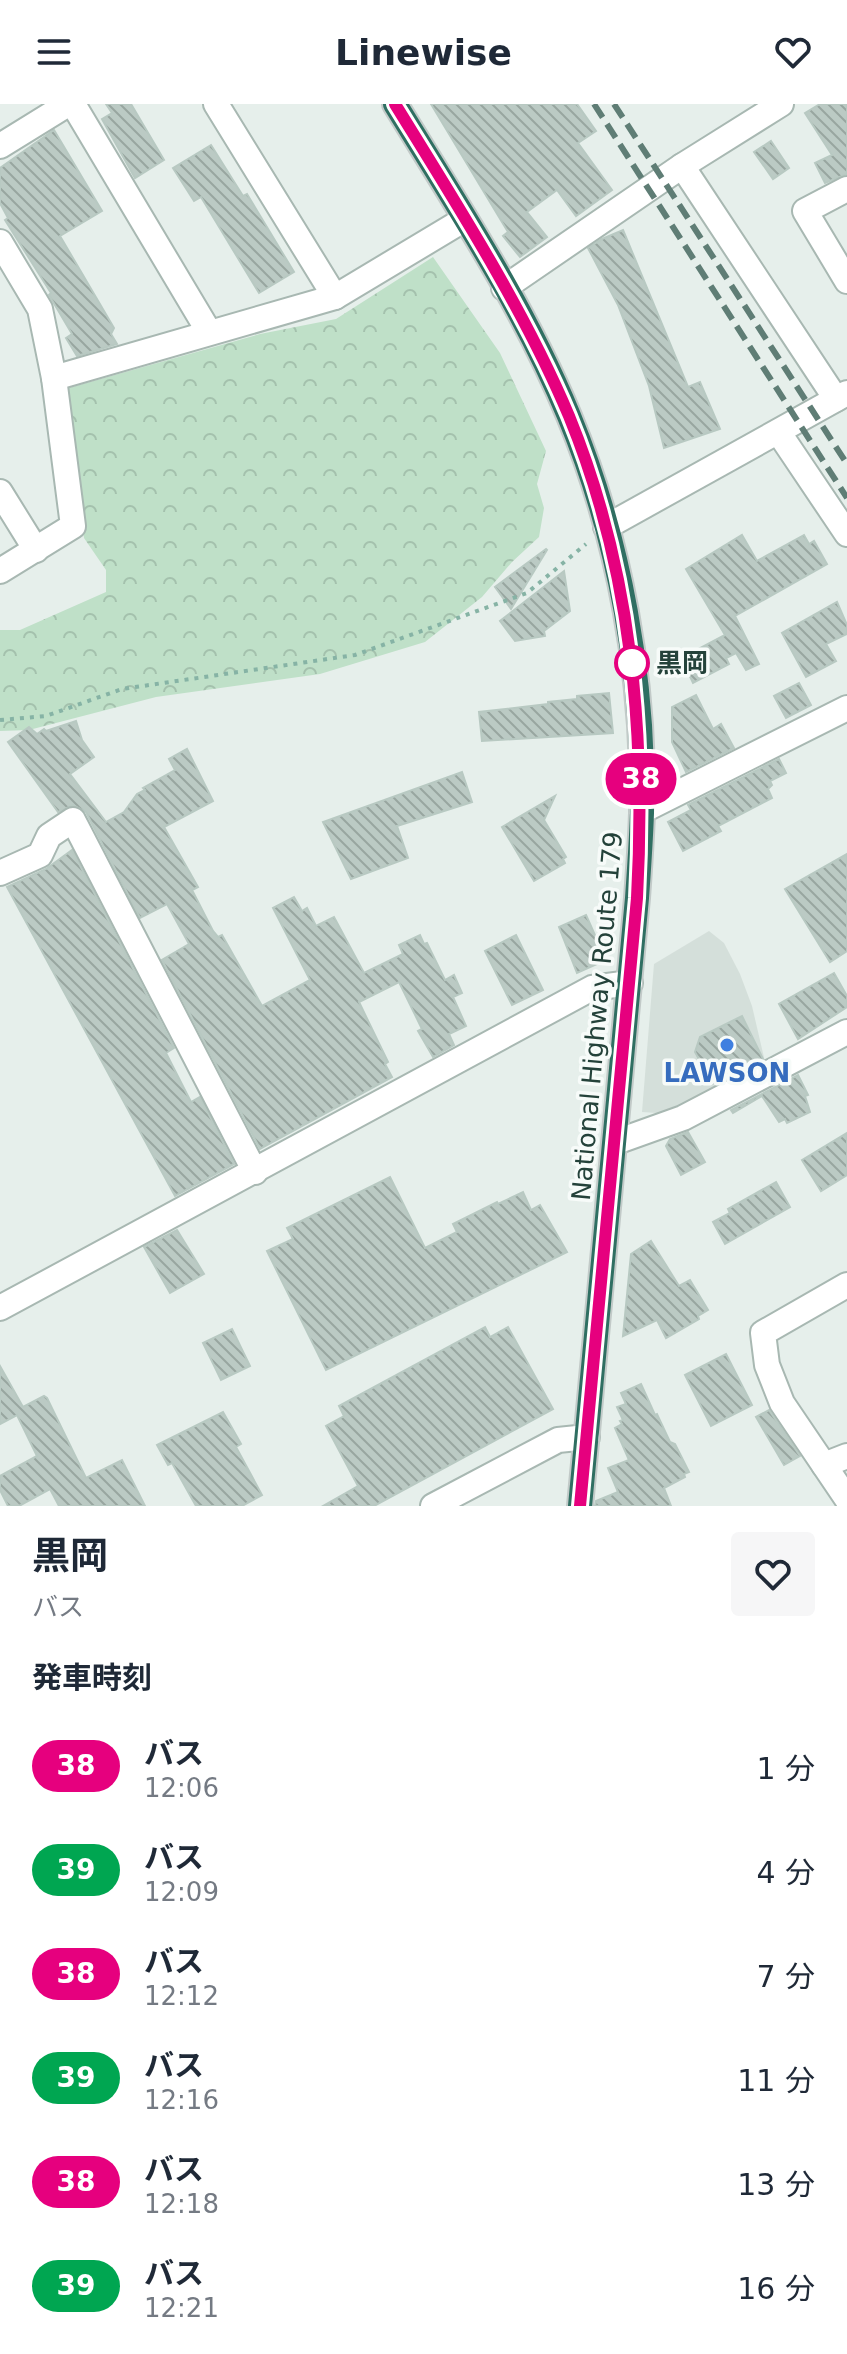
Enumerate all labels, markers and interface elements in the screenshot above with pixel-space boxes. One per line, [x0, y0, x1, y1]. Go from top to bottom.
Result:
icon: menu [32, 30, 76, 74]
icon: heart [771, 30, 815, 74]
text: Linewise [335, 32, 512, 73]
marker: 黒岡 [615, 646, 649, 680]
place label: 黒岡 [656, 648, 708, 678]
line badge: 38 [605, 753, 677, 805]
text: 38 [622, 762, 660, 795]
street label: National Highway Route 179 [566, 830, 628, 1202]
marker: LAWSON [718, 1036, 736, 1054]
place label: LAWSON [664, 1058, 790, 1088]
button: heart [731, 1532, 815, 1616]
text: 黒岡 [32, 1534, 108, 1578]
text: バス [32, 1592, 84, 1622]
text: 発車時刻 [32, 1660, 152, 1695]
text: バス [144, 1736, 204, 1771]
text: 38 [57, 1749, 95, 1782]
text: 1 分 [756, 1751, 815, 1786]
text: 12:06 [144, 1773, 219, 1803]
text: バス [144, 1840, 204, 1875]
text: 39 [57, 1853, 95, 1886]
text: 4 分 [756, 1855, 815, 1890]
text: 12:09 [144, 1877, 219, 1907]
text: バス [144, 1944, 204, 1979]
text: 38 [57, 1957, 95, 1990]
text: 7 分 [756, 1959, 815, 1994]
text: 12:12 [144, 1981, 219, 2011]
text: バス [144, 2048, 204, 2083]
text: 39 [57, 2061, 95, 2094]
text: 11 分 [737, 2063, 815, 2098]
text: 12:16 [144, 2085, 219, 2115]
text: バス [144, 2152, 204, 2187]
text: 38 [57, 2165, 95, 2198]
text: 13 分 [737, 2167, 815, 2202]
text: 12:18 [144, 2189, 219, 2219]
text: バス [144, 2256, 204, 2291]
text: 39 [57, 2269, 95, 2302]
text: 16 分 [737, 2271, 815, 2306]
text: 12:21 [144, 2293, 219, 2323]

